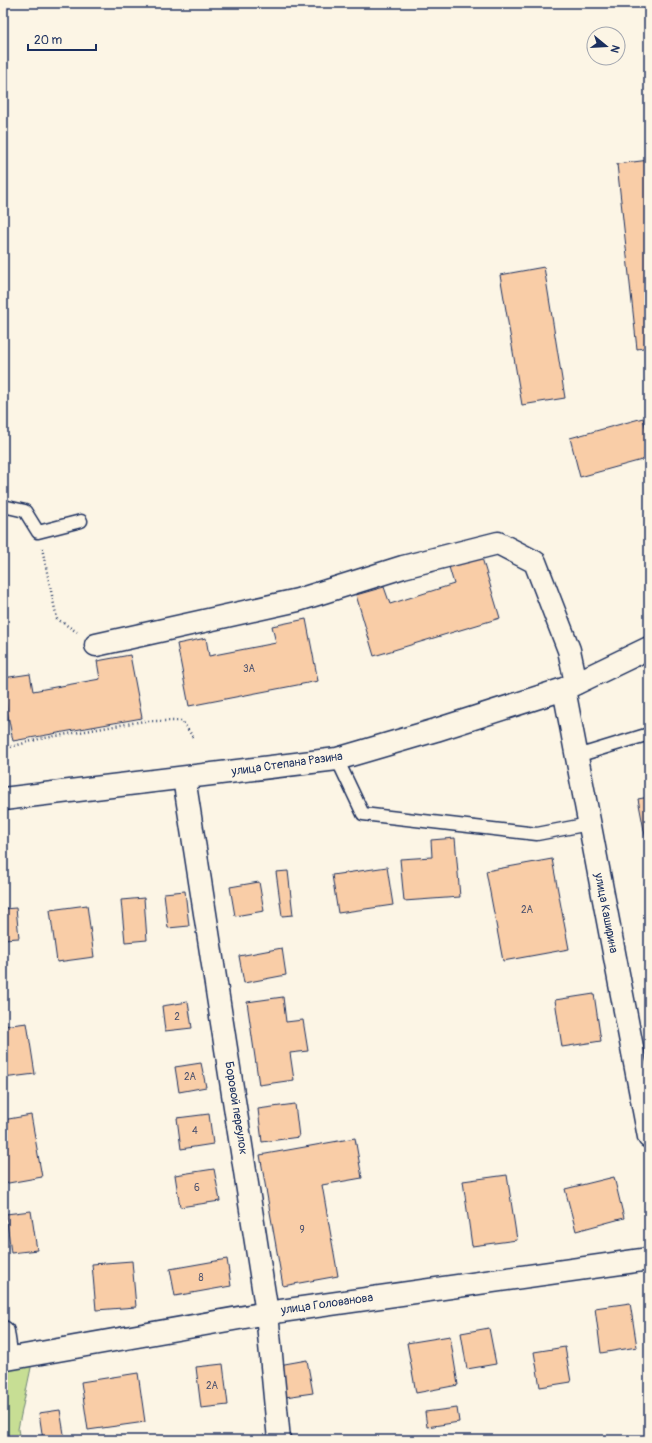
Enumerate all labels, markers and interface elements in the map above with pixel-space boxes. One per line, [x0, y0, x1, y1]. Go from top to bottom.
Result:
scale bar [28, 26, 96, 52]
north arrow [586, 26, 626, 66]
text: 20 m [34, 33, 63, 48]
text: N [608, 43, 622, 55]
house number: 3А [243, 663, 256, 675]
street label: улица Степана Разина [230, 749, 344, 779]
street label: улица Каширина [591, 871, 621, 955]
house number: 2А [521, 904, 534, 916]
house number: 2 [174, 1011, 180, 1023]
street label: Боровой переулок [221, 1060, 251, 1156]
house number: 2А [184, 1071, 197, 1083]
house number: 4 [192, 1125, 198, 1137]
house number: 6 [194, 1182, 200, 1194]
house number: 9 [299, 1224, 305, 1236]
house number: 8 [198, 1272, 204, 1284]
street label: улица Голованова [279, 1290, 374, 1318]
house number: 2А [206, 1380, 219, 1392]

